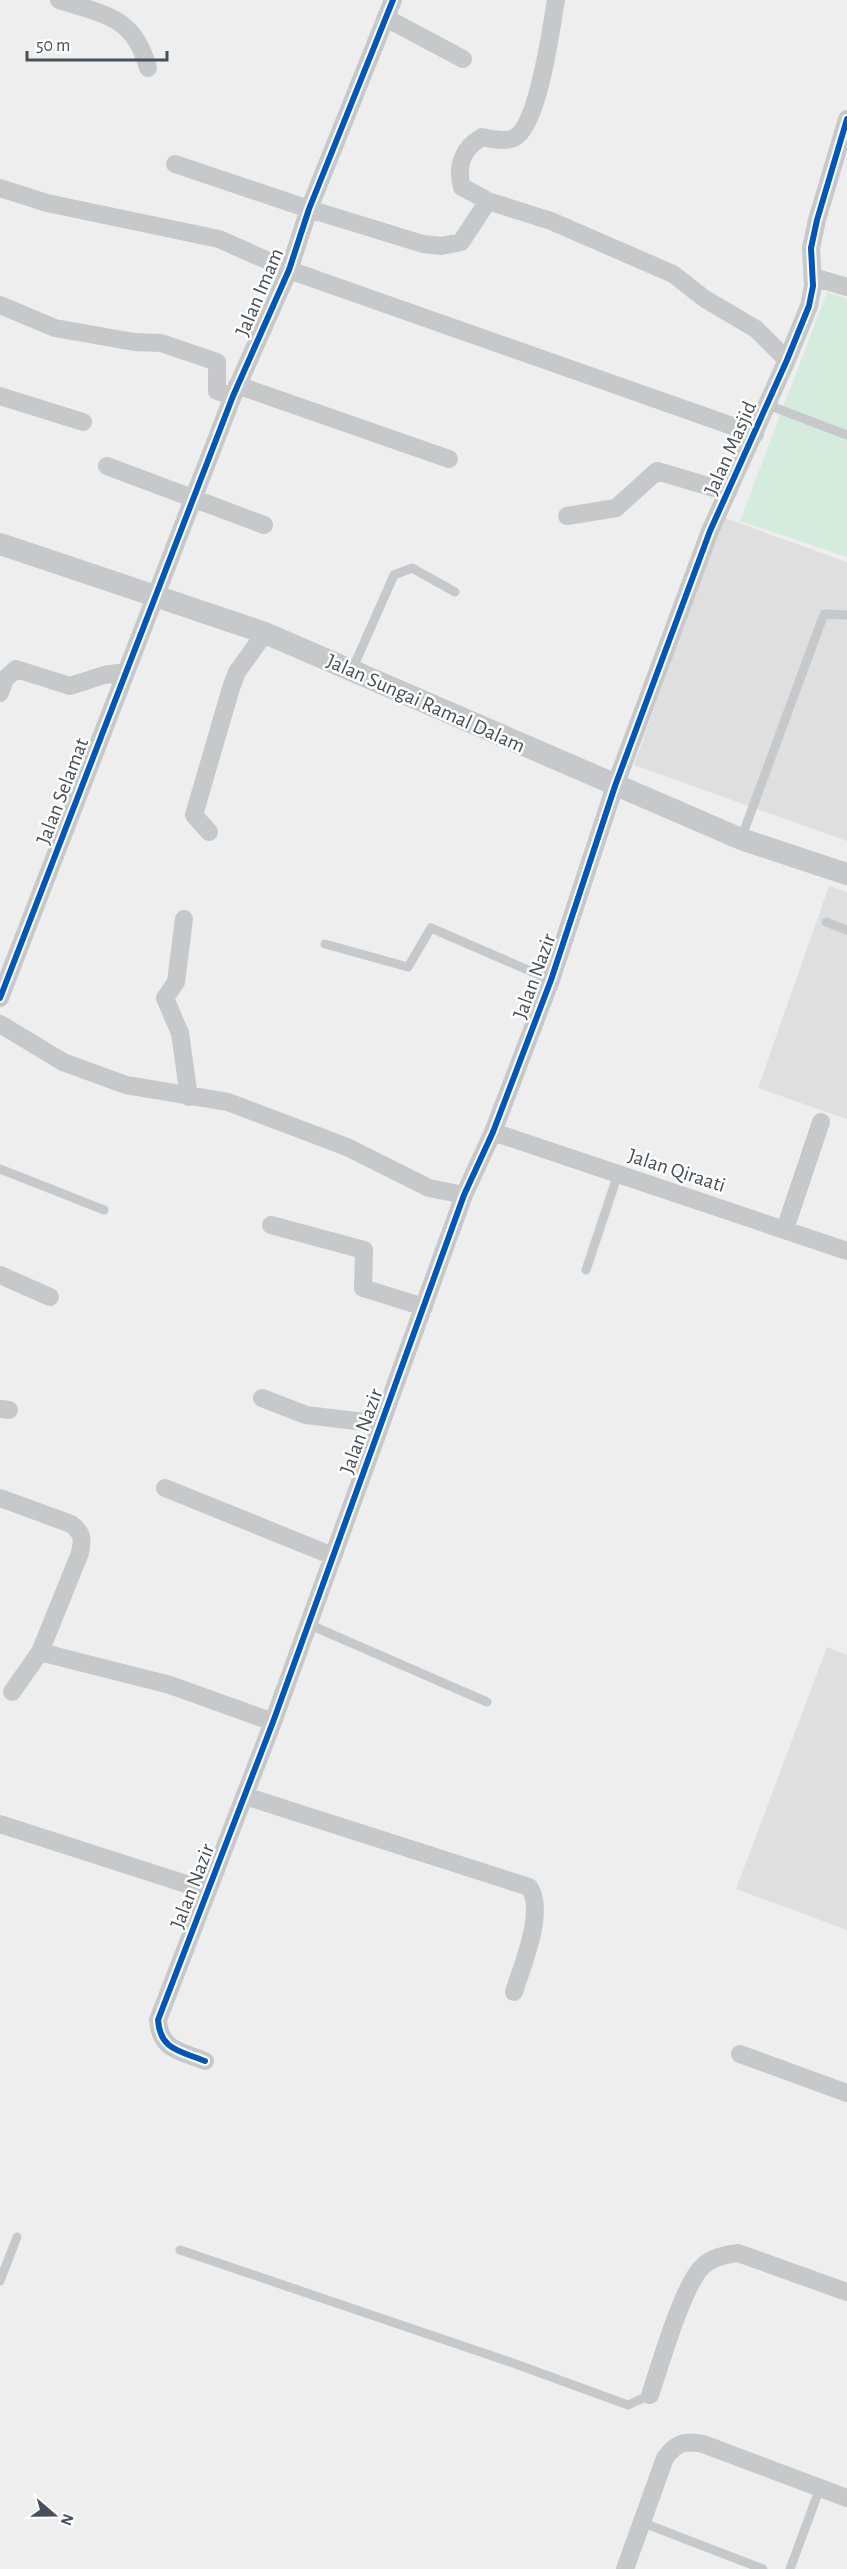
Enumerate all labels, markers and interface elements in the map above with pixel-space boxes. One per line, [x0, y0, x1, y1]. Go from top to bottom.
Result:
scale bar [27, 24, 166, 62]
text: 50 m [36, 37, 70, 55]
street label: Jalan Imam [232, 245, 287, 339]
street label: Jalan Masjid [700, 398, 760, 498]
street label: Jalan Sungai Ramal Dalam [323, 650, 528, 757]
street label: Jalan Selamat [33, 735, 92, 847]
street label: Jalan Nazir [509, 931, 560, 1022]
street label: Jalan Qiraati [626, 1145, 728, 1196]
street label: Jalan Nazir [336, 1386, 387, 1477]
street label: Jalan Nazir [167, 1841, 218, 1931]
north arrow [24, 2485, 84, 2545]
text: N [58, 2512, 77, 2528]

